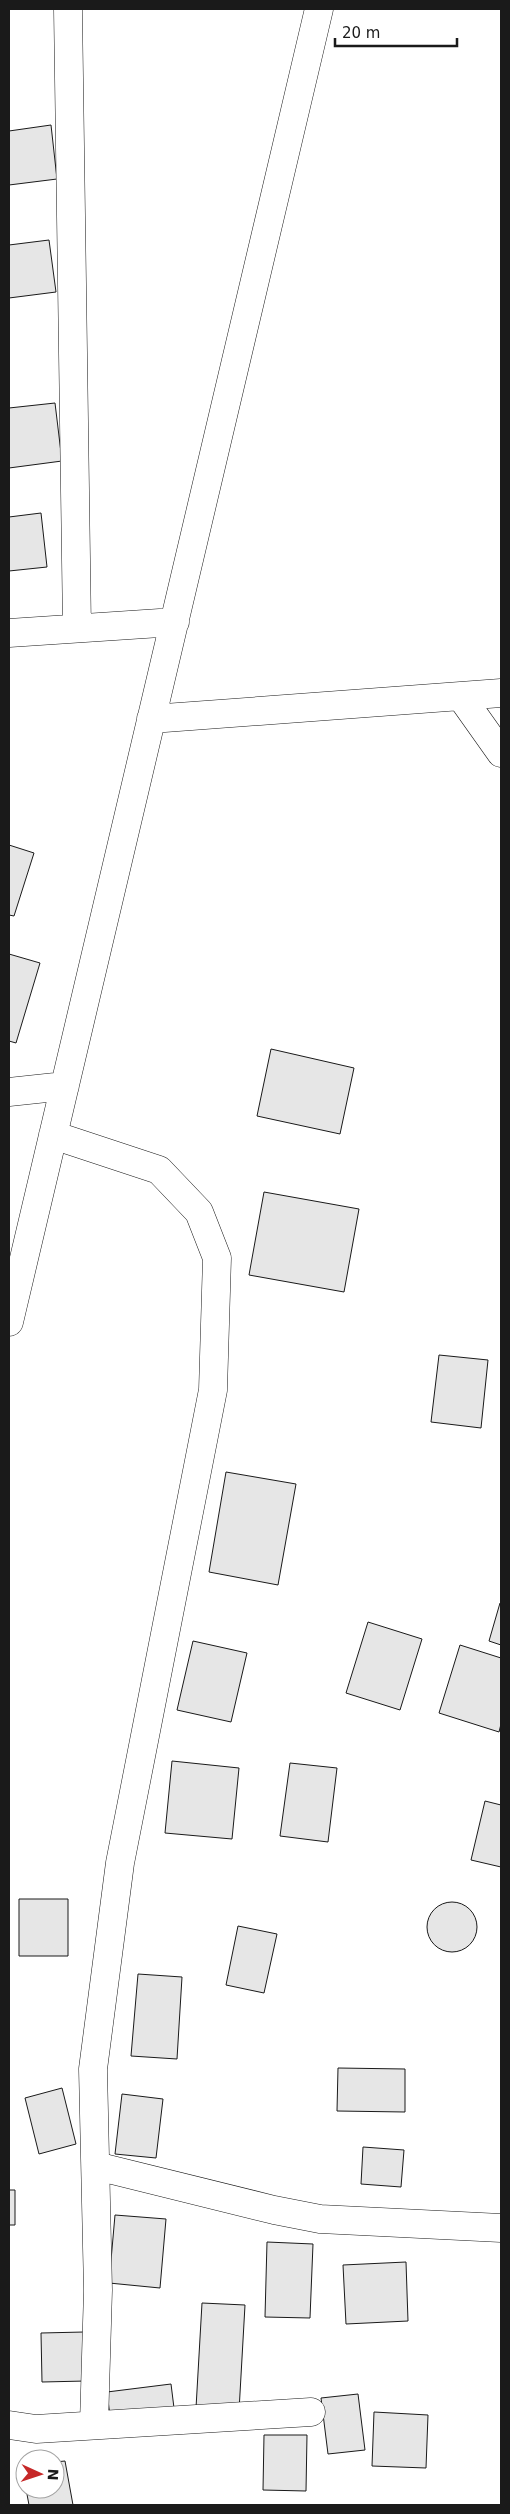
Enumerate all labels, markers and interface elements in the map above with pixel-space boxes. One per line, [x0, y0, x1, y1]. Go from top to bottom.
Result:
scale bar [335, 15, 458, 47]
text: 20 m [342, 24, 380, 42]
north arrow [15, 2449, 65, 2499]
text: N [45, 2468, 61, 2481]

